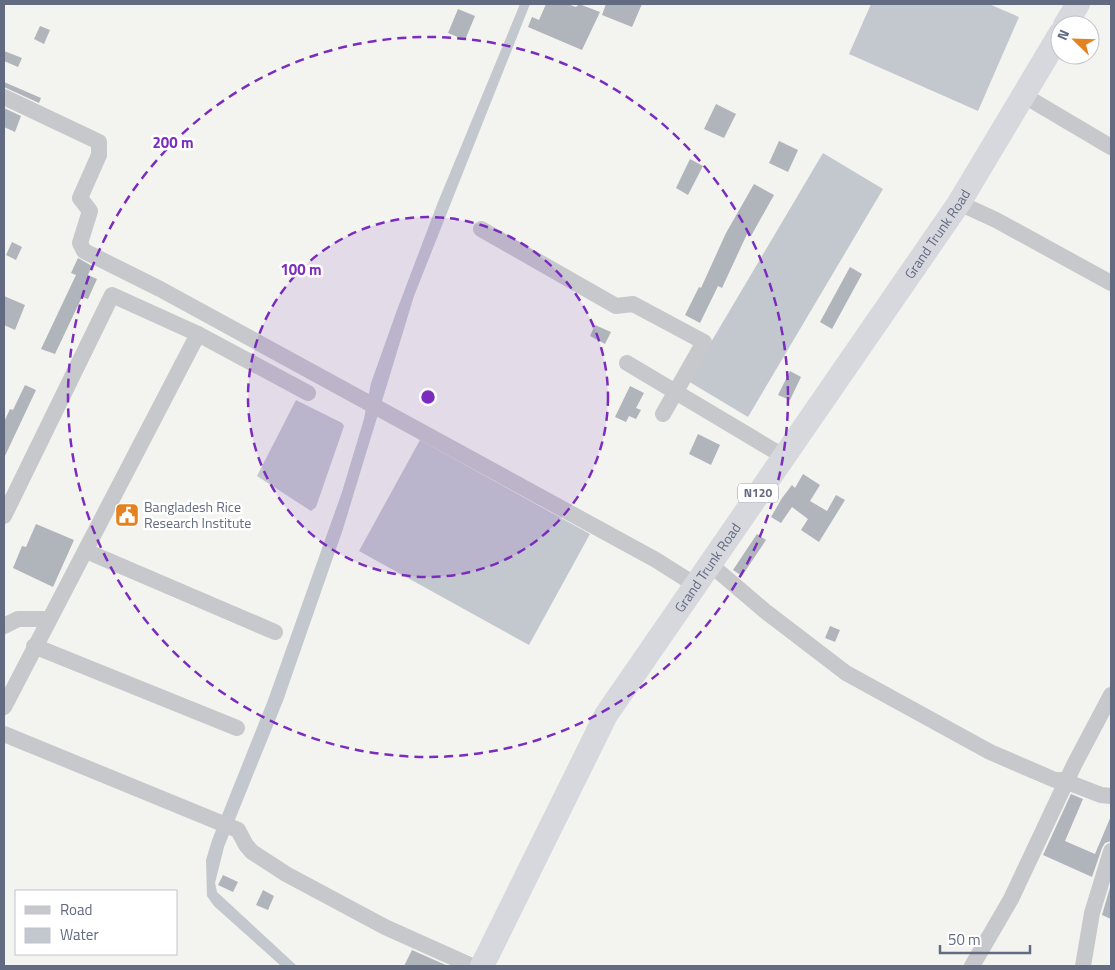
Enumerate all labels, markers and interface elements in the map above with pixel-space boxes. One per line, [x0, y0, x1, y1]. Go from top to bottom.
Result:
north arrow [1050, 15, 1100, 65]
text: N [1051, 26, 1074, 43]
text: 200 m [152, 131, 194, 154]
street label: Grand Trunk Road [899, 185, 975, 283]
text: 100 m [280, 258, 322, 281]
centre of rings [419, 388, 437, 406]
road number: N120 [738, 483, 778, 502]
place label: Bangladesh Rice Research Institute [144, 496, 251, 533]
public building icon: Bangladesh Rice Research Institute [114, 502, 140, 528]
street label: Grand Trunk Road [669, 518, 746, 616]
legend [15, 890, 178, 955]
text: Road [60, 898, 92, 921]
scale bar [940, 922, 1030, 954]
text: Water [60, 923, 99, 946]
text: 50 m [948, 928, 981, 951]

